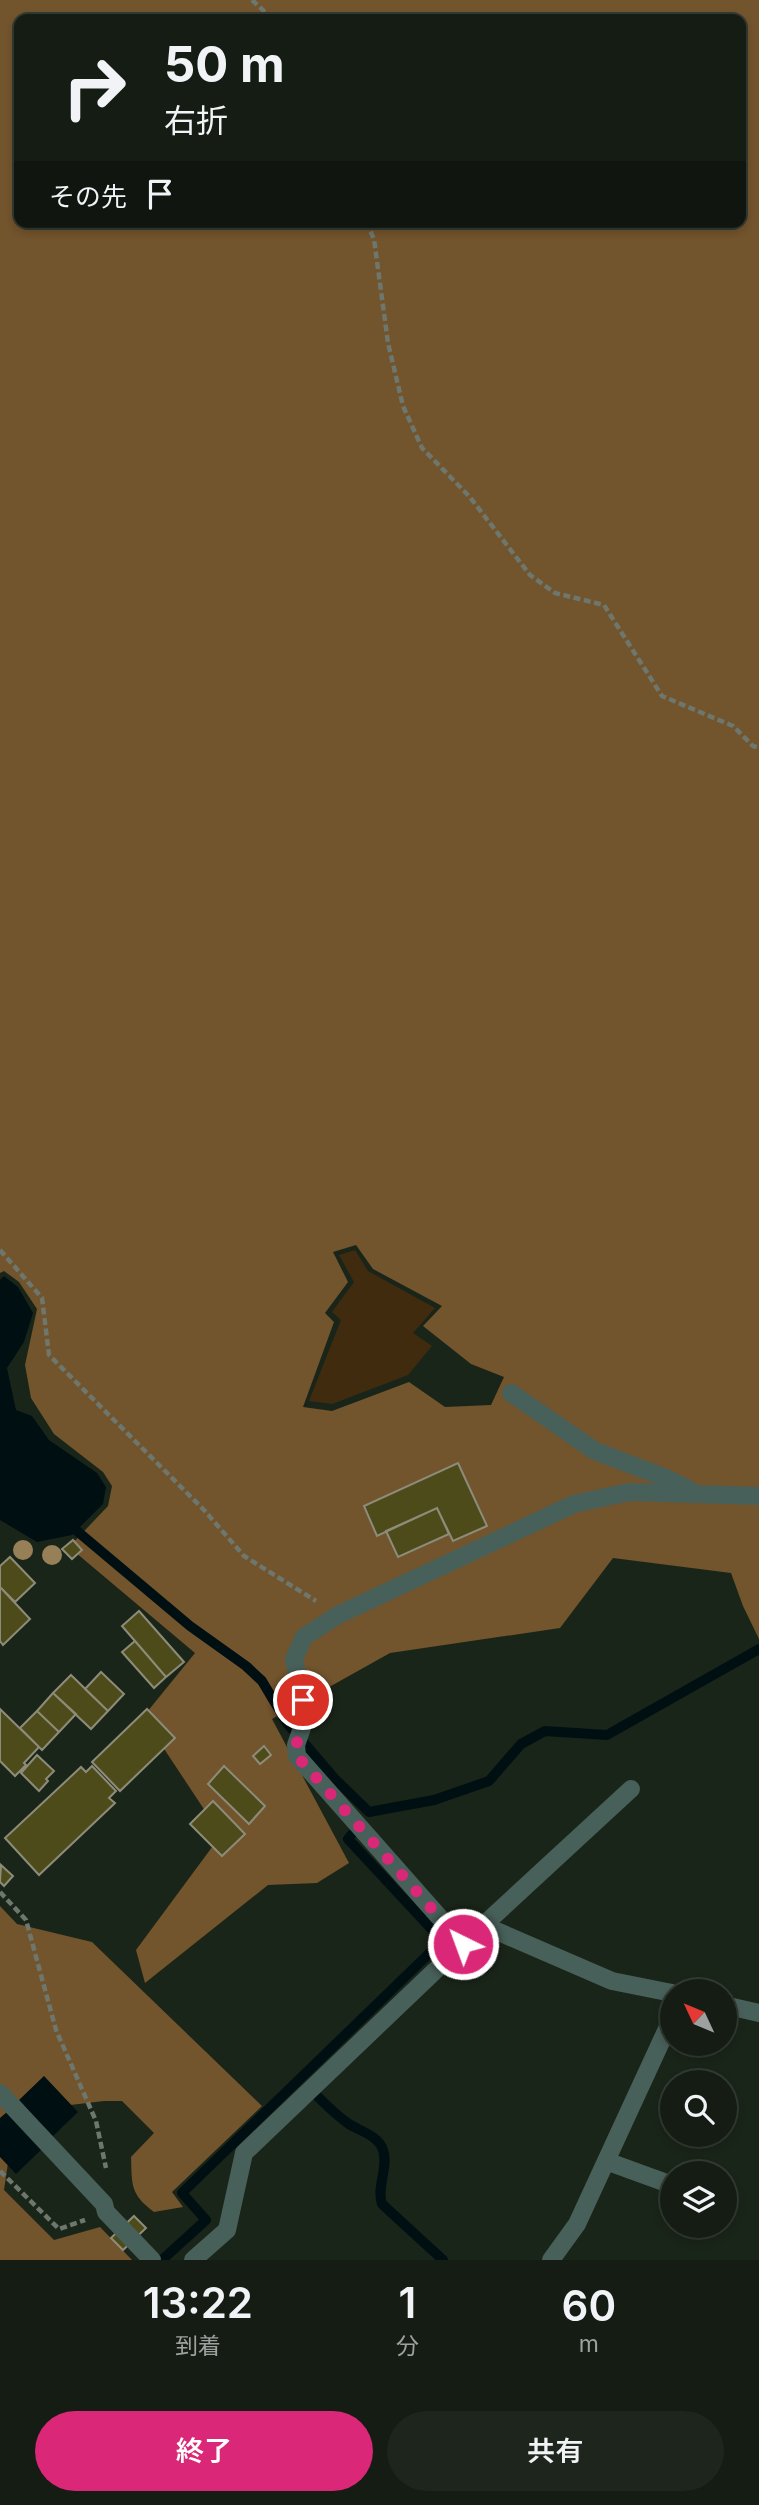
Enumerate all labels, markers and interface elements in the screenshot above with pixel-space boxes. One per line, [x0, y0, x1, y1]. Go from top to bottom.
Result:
text: 50 m [164, 35, 285, 94]
icon: right [49, 42, 140, 133]
text: 右折 [164, 101, 228, 140]
icon: arrive [141, 175, 179, 213]
text: その先 [49, 181, 127, 212]
pin [273, 1670, 333, 1730]
icon: arrive [284, 1681, 322, 1719]
position arrow [426, 1907, 500, 1981]
north arrow [660, 1979, 737, 2056]
map controls [660, 1979, 737, 2238]
button: search [660, 2070, 737, 2147]
button: layers [660, 2161, 737, 2238]
text: 13:22 [143, 2277, 253, 2328]
text: 1 [398, 2277, 416, 2328]
text: 60 [562, 2280, 616, 2331]
text: m [579, 2330, 599, 2358]
text: 到着 [175, 2332, 221, 2360]
text: 分 [396, 2332, 419, 2360]
button: 終了 [35, 2411, 373, 2491]
button: 共有 [387, 2411, 724, 2491]

